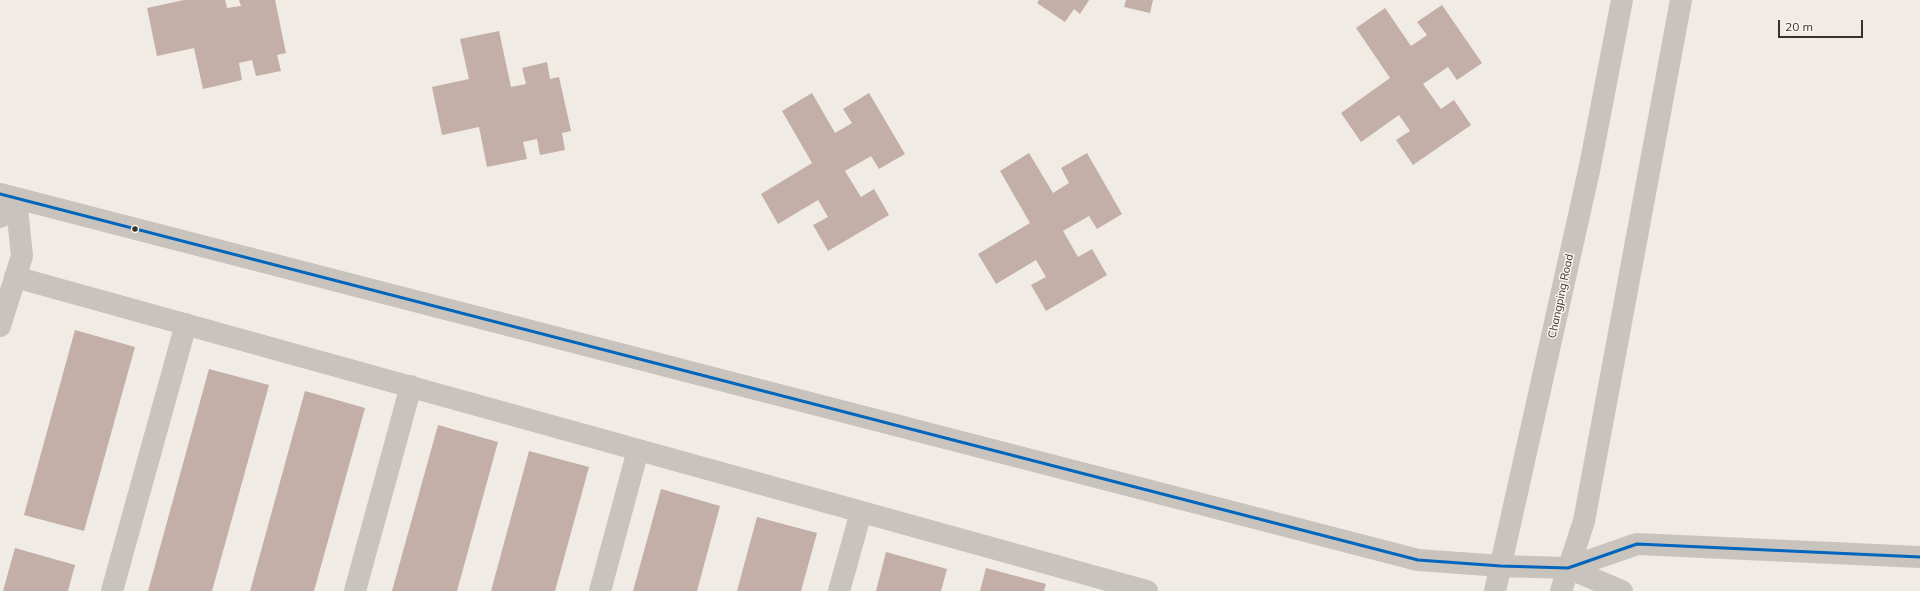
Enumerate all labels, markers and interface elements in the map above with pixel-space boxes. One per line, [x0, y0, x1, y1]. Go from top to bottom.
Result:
scale bar [1780, 12, 1865, 38]
text: 20 m [1785, 19, 1813, 34]
unlabelled marker [130, 224, 140, 234]
street label: Changping Road [1546, 253, 1576, 339]

